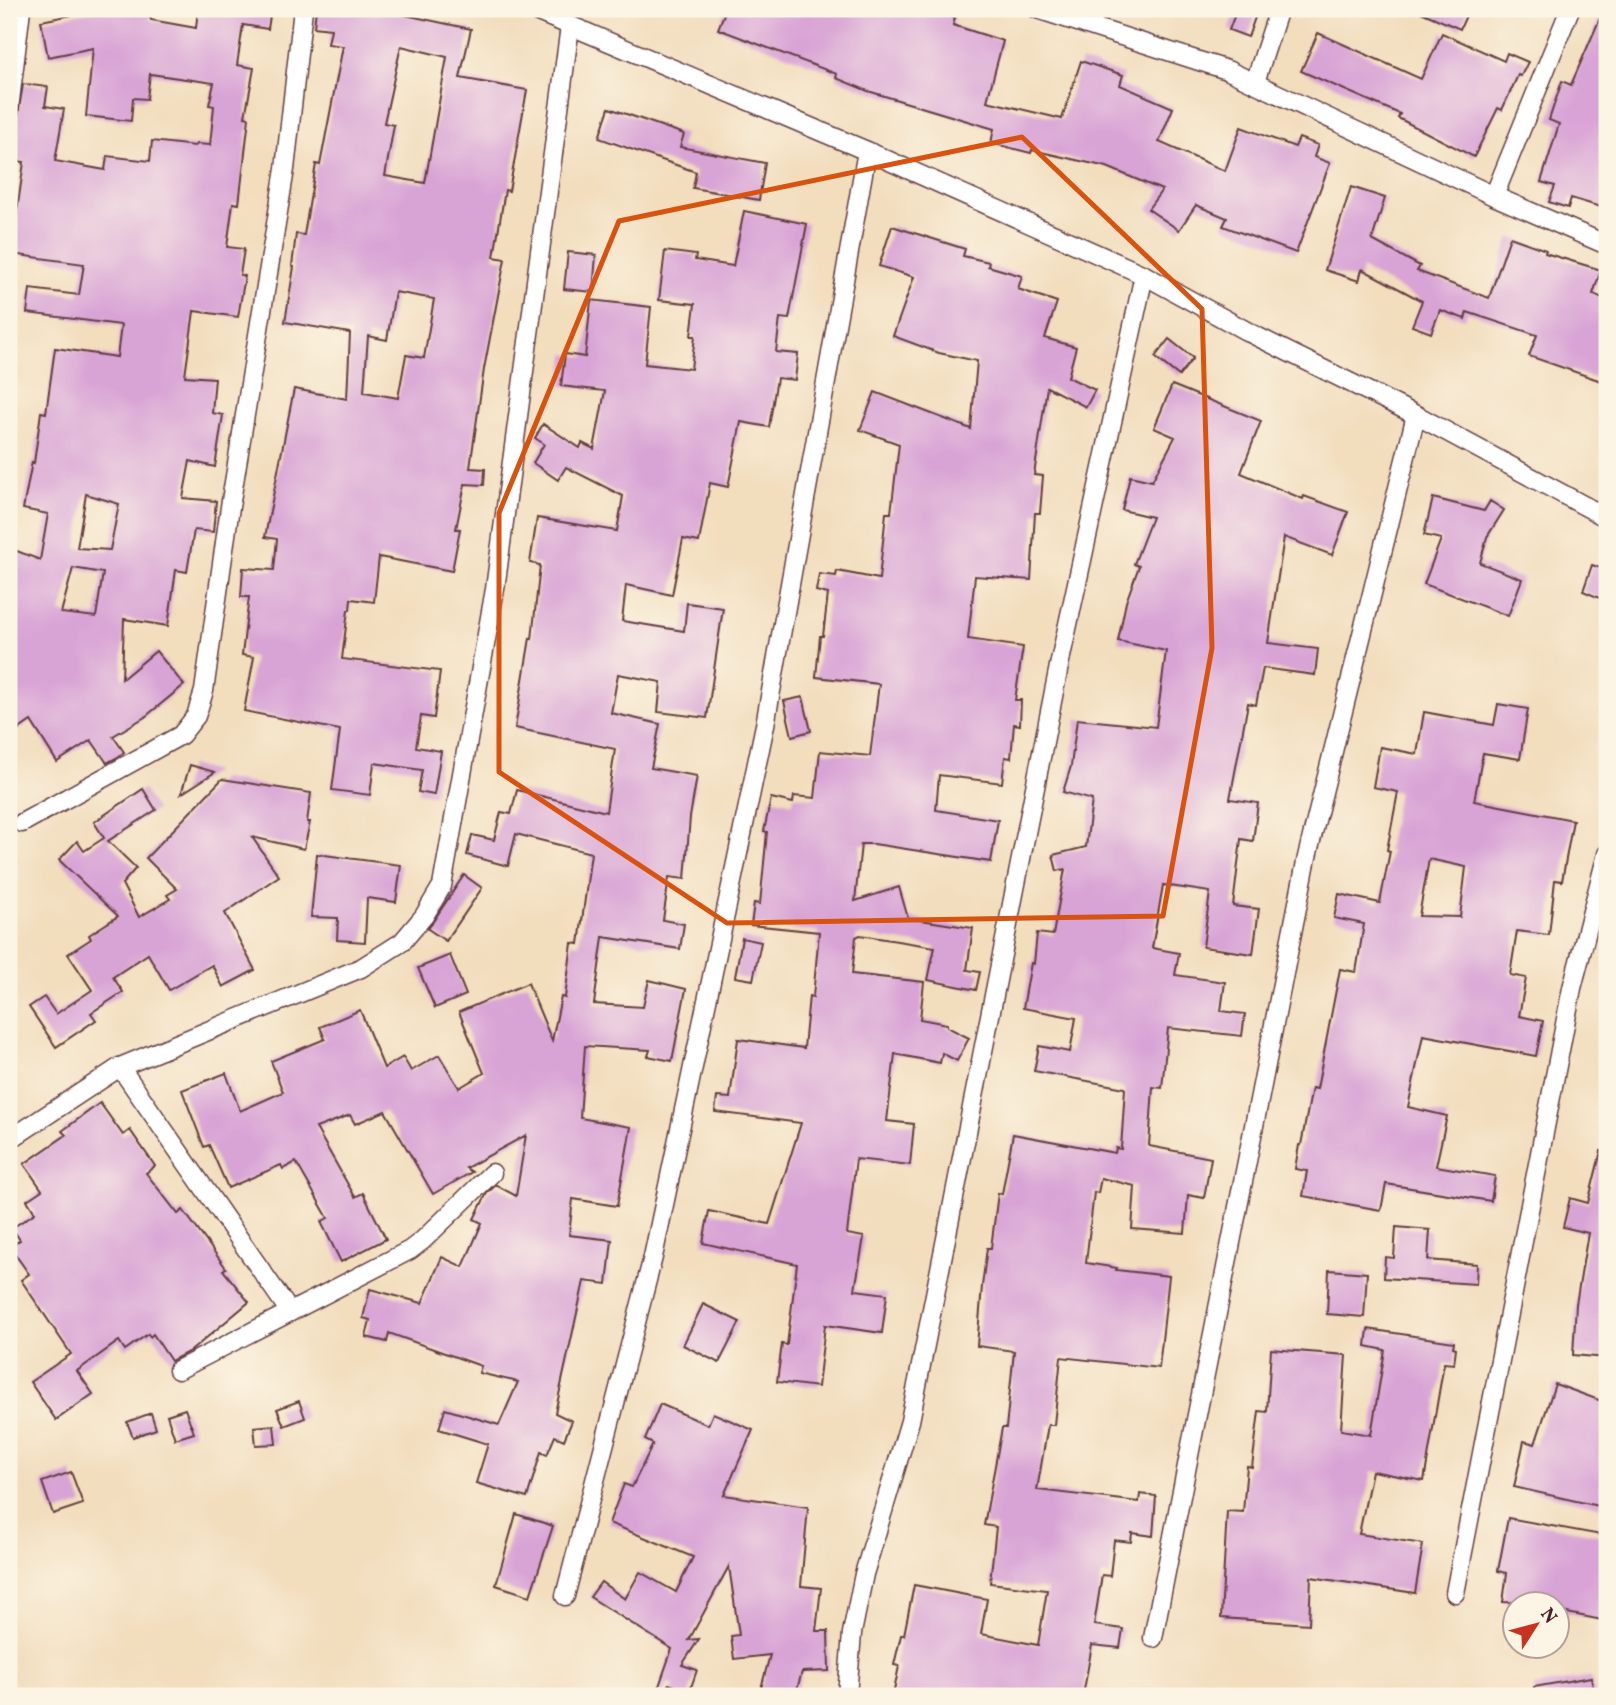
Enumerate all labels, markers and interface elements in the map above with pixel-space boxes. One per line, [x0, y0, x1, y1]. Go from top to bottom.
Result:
north arrow [1500, 1590, 1570, 1660]
text: N [1534, 1603, 1563, 1630]

